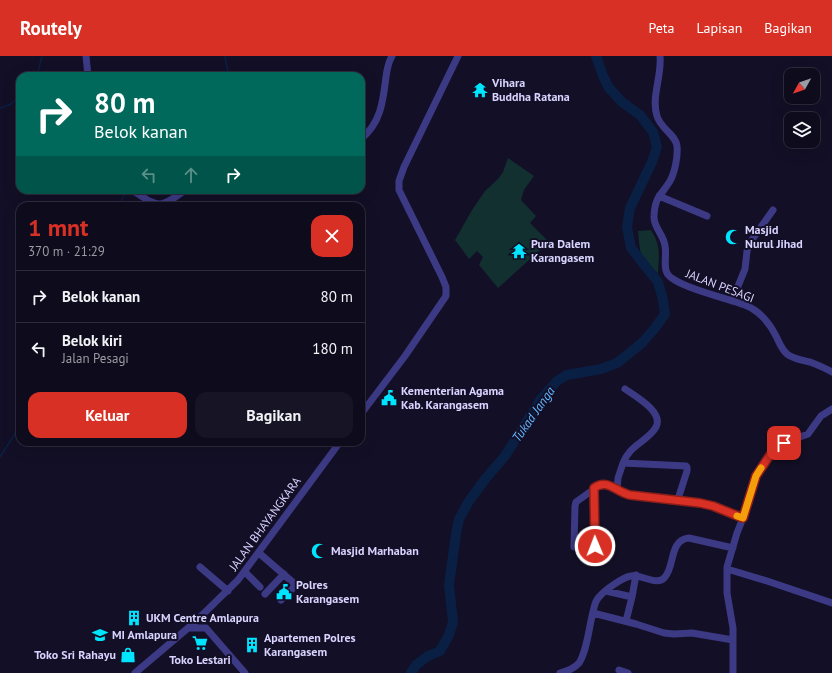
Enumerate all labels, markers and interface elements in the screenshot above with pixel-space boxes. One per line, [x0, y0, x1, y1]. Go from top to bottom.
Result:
text: Routely [20, 16, 82, 40]
text: Peta [648, 19, 675, 37]
text: Lapisan [697, 19, 742, 37]
text: Bagikan [764, 19, 812, 37]
north arrow [784, 68, 820, 104]
map controls [784, 68, 820, 148]
place label: Vihara Buddha Ratana [491, 75, 570, 104]
temple icon: Vihara Buddha Ratana [471, 81, 489, 99]
text: 80 m [94, 84, 155, 121]
icon: right [28, 88, 80, 140]
button: layers [784, 112, 820, 148]
text: Belok kanan [94, 120, 188, 143]
icon: left [138, 164, 160, 186]
icon: ahead [180, 164, 202, 186]
icon: right [222, 164, 244, 186]
text: 1 mnt [28, 212, 88, 243]
button: close [311, 215, 353, 257]
place label: Masjid Nurul Jihad [745, 222, 803, 251]
mosque icon: Masjid Nurul Jihad [724, 228, 742, 246]
place label: Pura Dalem Karangasem [531, 236, 594, 265]
temple icon: Pura Dalem Karangasem [510, 242, 528, 260]
text: 370 m · 21:29 [28, 243, 105, 260]
street label: JALAN PESAGI [683, 265, 757, 305]
icon: right [28, 286, 50, 308]
text: Belok kanan [62, 287, 140, 306]
text: 80 m [320, 287, 353, 306]
text: Belok kiri [62, 331, 122, 350]
icon: left [28, 338, 50, 360]
text: 180 m [312, 339, 353, 358]
text: Jalan Pesagi [62, 350, 129, 367]
place label: Kementerian Agama Kab. Karangasem [401, 383, 504, 412]
water label: Tukad Janga [508, 383, 559, 445]
public building icon: Kementerian Agama Kab. Karangasem [380, 389, 398, 407]
button: Keluar [28, 392, 187, 438]
button: Bagikan [195, 392, 353, 438]
pin [767, 426, 801, 460]
icon: arrive [773, 432, 795, 454]
street label: JALAN BHAYANGKARA [225, 474, 304, 574]
position arrow [574, 525, 616, 567]
mosque icon: Masjid Marhaban [310, 542, 328, 560]
place label: Masjid Marhaban [331, 543, 419, 558]
place label: Polres Karangasem [296, 577, 359, 606]
public building icon: Polres Karangasem [275, 583, 293, 601]
building icon: UKM Centre Amlapura [125, 609, 143, 627]
place label: UKM Centre Amlapura [146, 610, 259, 625]
school or university icon: MI Amlapura [91, 626, 109, 644]
place label: MI Amlapura [112, 627, 177, 642]
place label: Apartemen Polres Karangasem [264, 630, 356, 659]
supermarket icon: Toko Lestari [191, 634, 209, 652]
building icon: Apartemen Polres Karangasem [243, 636, 261, 654]
shop icon: Toko Sri Rahayu [119, 646, 137, 664]
place label: Toko Sri Rahayu [34, 647, 116, 662]
place label: Toko Lestari [169, 652, 231, 667]

